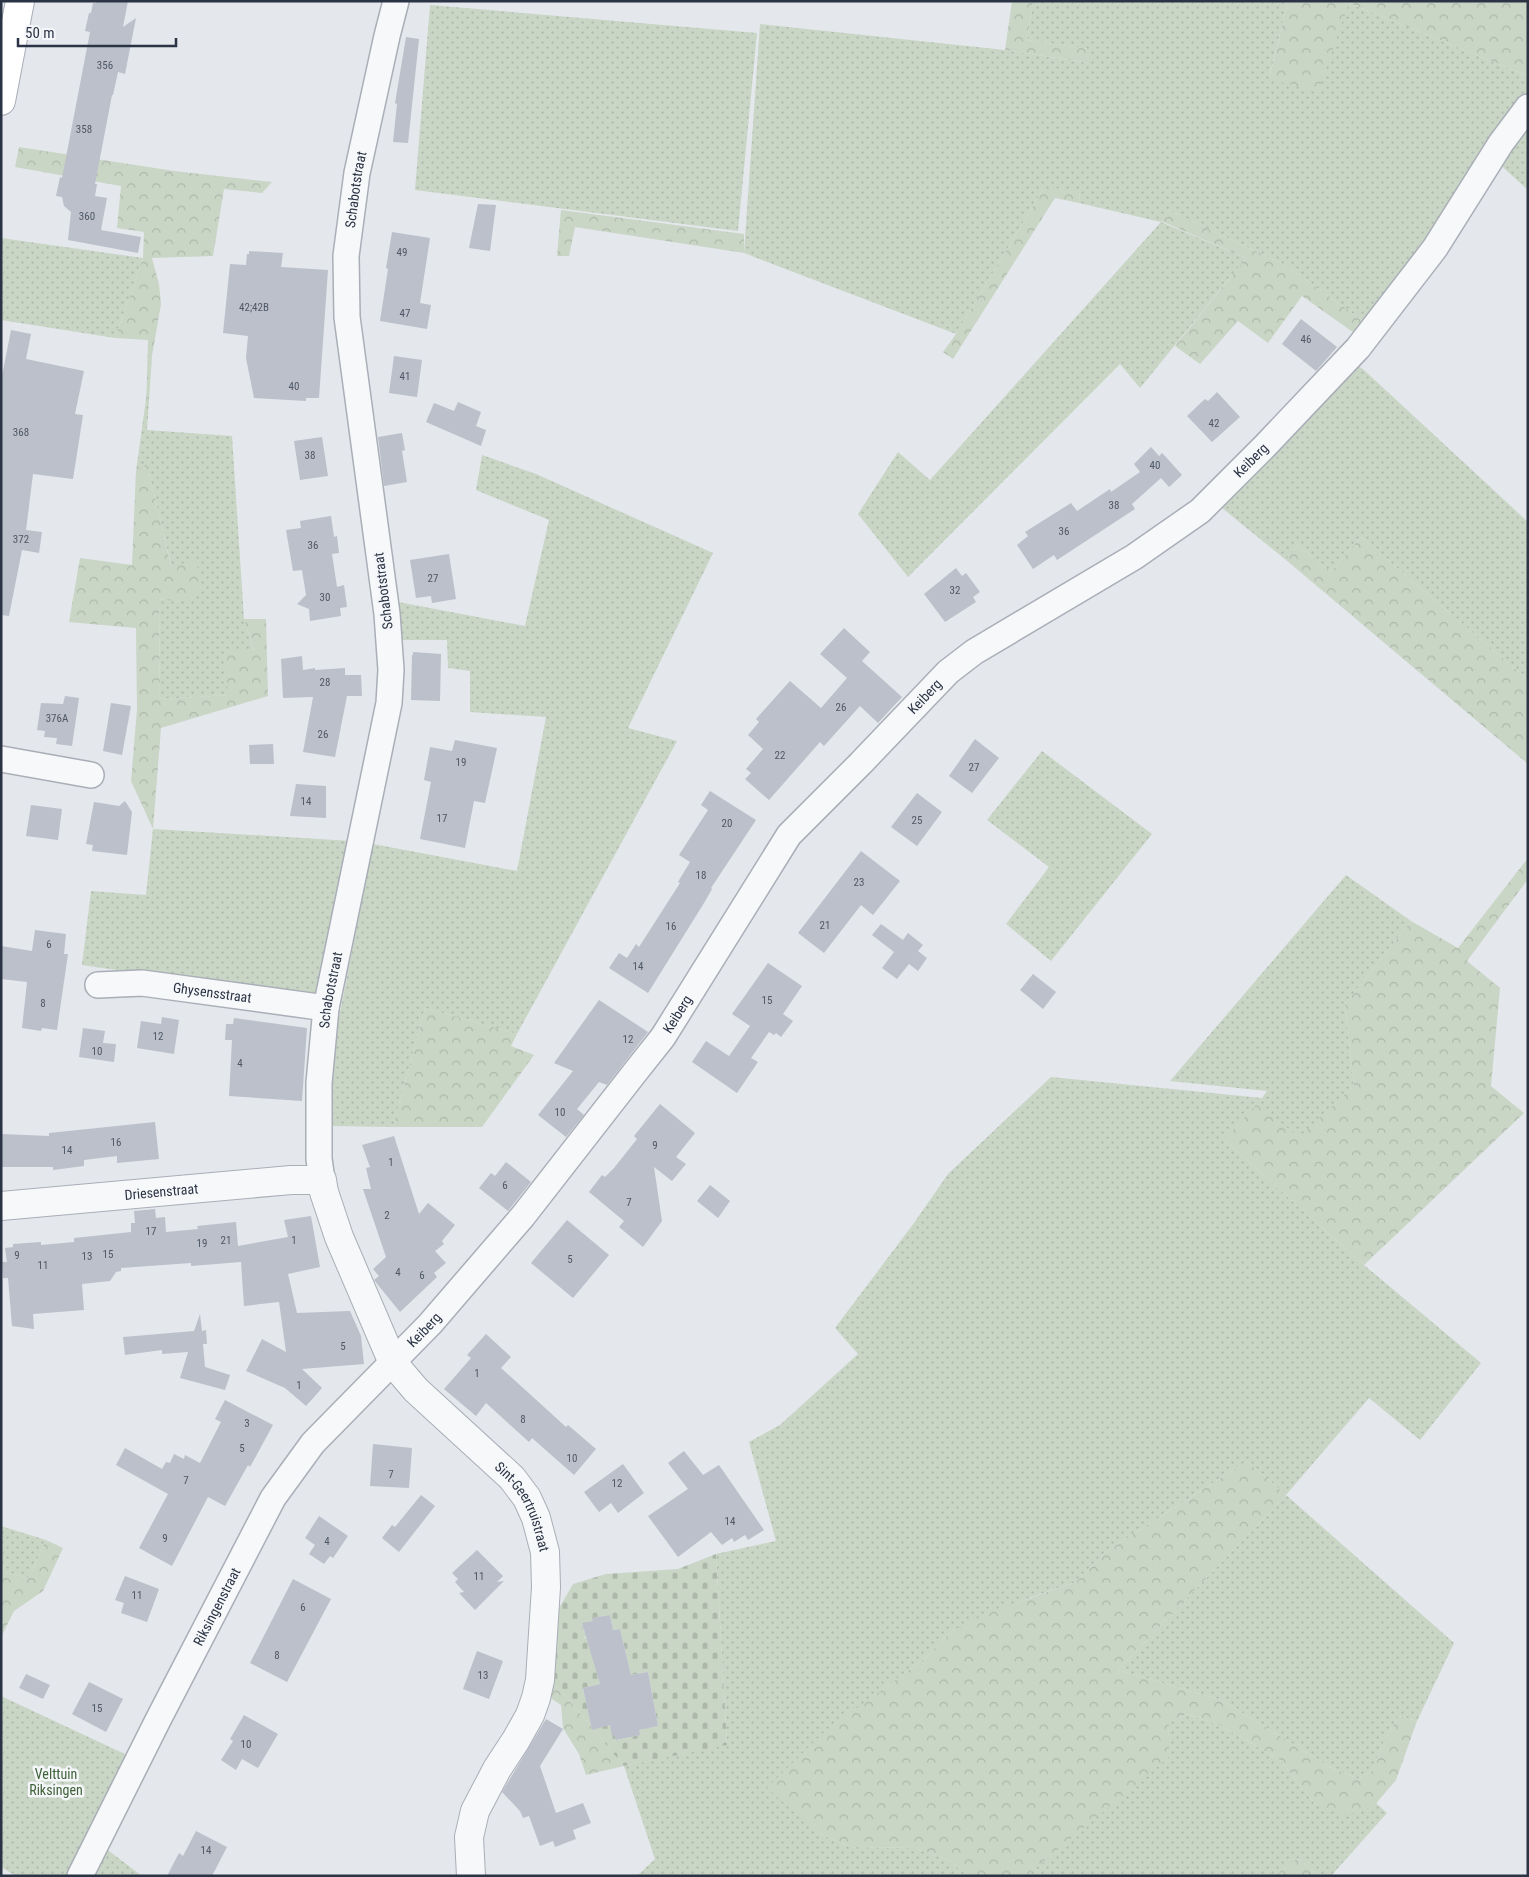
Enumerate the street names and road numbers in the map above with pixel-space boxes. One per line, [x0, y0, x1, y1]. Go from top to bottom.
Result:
street label: Schabotstraat [342, 150, 370, 229]
street label: Keiberg [1230, 440, 1271, 481]
street label: Schabotstraat [370, 552, 396, 630]
street label: Keiberg [904, 676, 945, 717]
street label: Schabotstraat [316, 950, 345, 1029]
street label: Ghysensstraat [172, 979, 253, 1006]
street label: Keiberg [659, 992, 695, 1036]
street label: Driesenstraat [124, 1180, 199, 1203]
street label: Keiberg [404, 1309, 444, 1350]
street label: Sint-Geertruistraat [492, 1458, 553, 1553]
street label: Riksingenstraat [190, 1565, 244, 1648]

